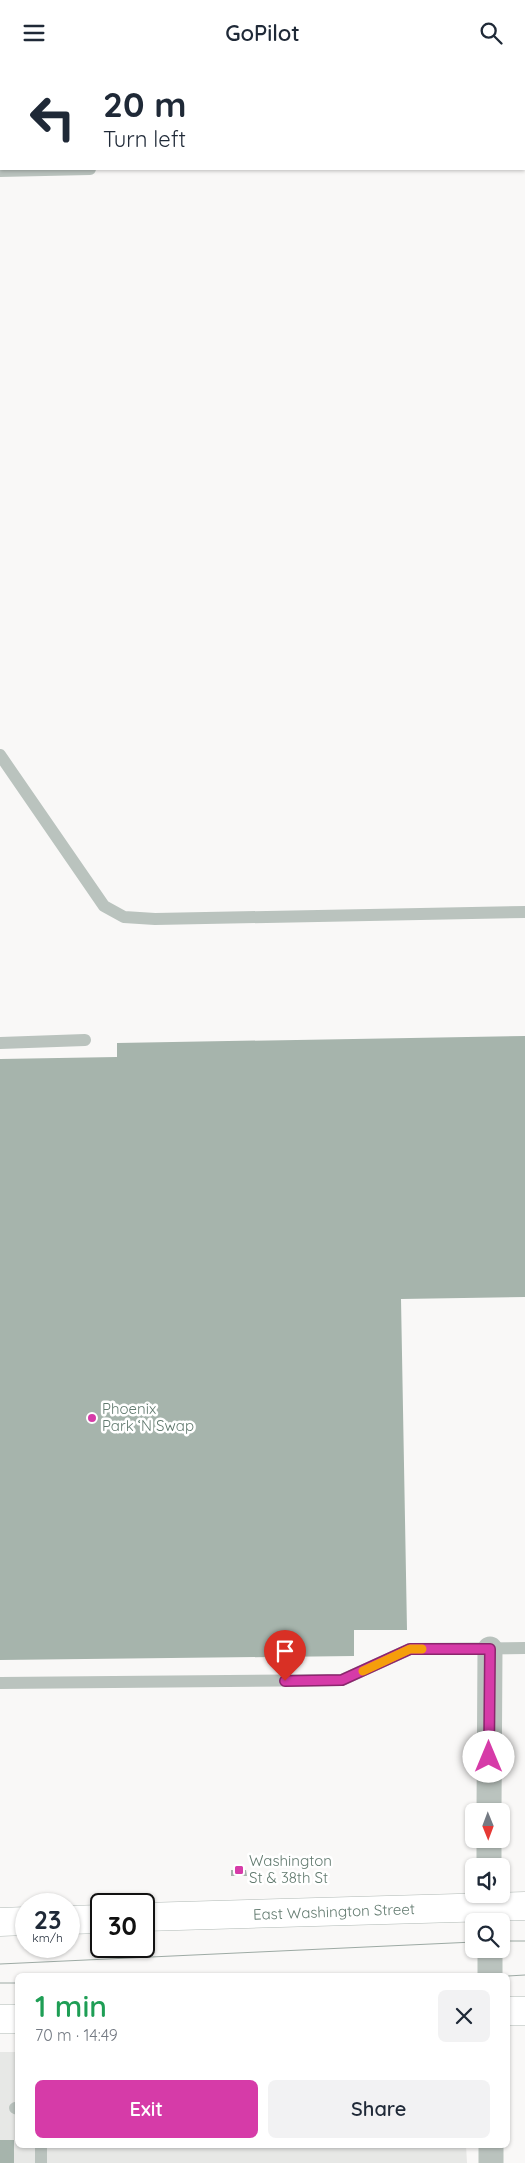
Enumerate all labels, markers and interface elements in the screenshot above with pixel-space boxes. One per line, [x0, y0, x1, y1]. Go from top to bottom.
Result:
icon: menu [20, 19, 48, 47]
text: GoPilot [225, 19, 300, 47]
icon: search [477, 19, 505, 47]
text: 20 m [103, 82, 186, 126]
icon: left [20, 85, 85, 150]
text: Turn left [103, 125, 186, 153]
place label: Phoenix Park ‘N Swap [102, 1399, 194, 1435]
marker: Phoenix Park ‘N Swap [86, 1412, 98, 1424]
pin [264, 1630, 306, 1681]
icon: arrive [271, 1637, 299, 1665]
position arrow [462, 1730, 514, 1782]
north arrow [465, 1803, 510, 1847]
map controls [465, 1803, 510, 1958]
place label: Washington St & 38th St [249, 1851, 332, 1887]
button: sound [465, 1858, 510, 1903]
marker: Washington St & 38th St [233, 1864, 245, 1876]
speed limit sign: 30 [90, 1893, 155, 1958]
street label: East Washington Street [253, 1899, 415, 1924]
text: 23 [34, 1904, 61, 1935]
button: search [465, 1913, 510, 1958]
text: km/h [32, 1930, 63, 1945]
text: 1 min [35, 1987, 107, 2025]
button: close [438, 1990, 490, 2042]
text: 70 m · 14:49 [35, 2025, 118, 2045]
button: Exit [35, 2080, 258, 2138]
button: Share [268, 2080, 490, 2138]

